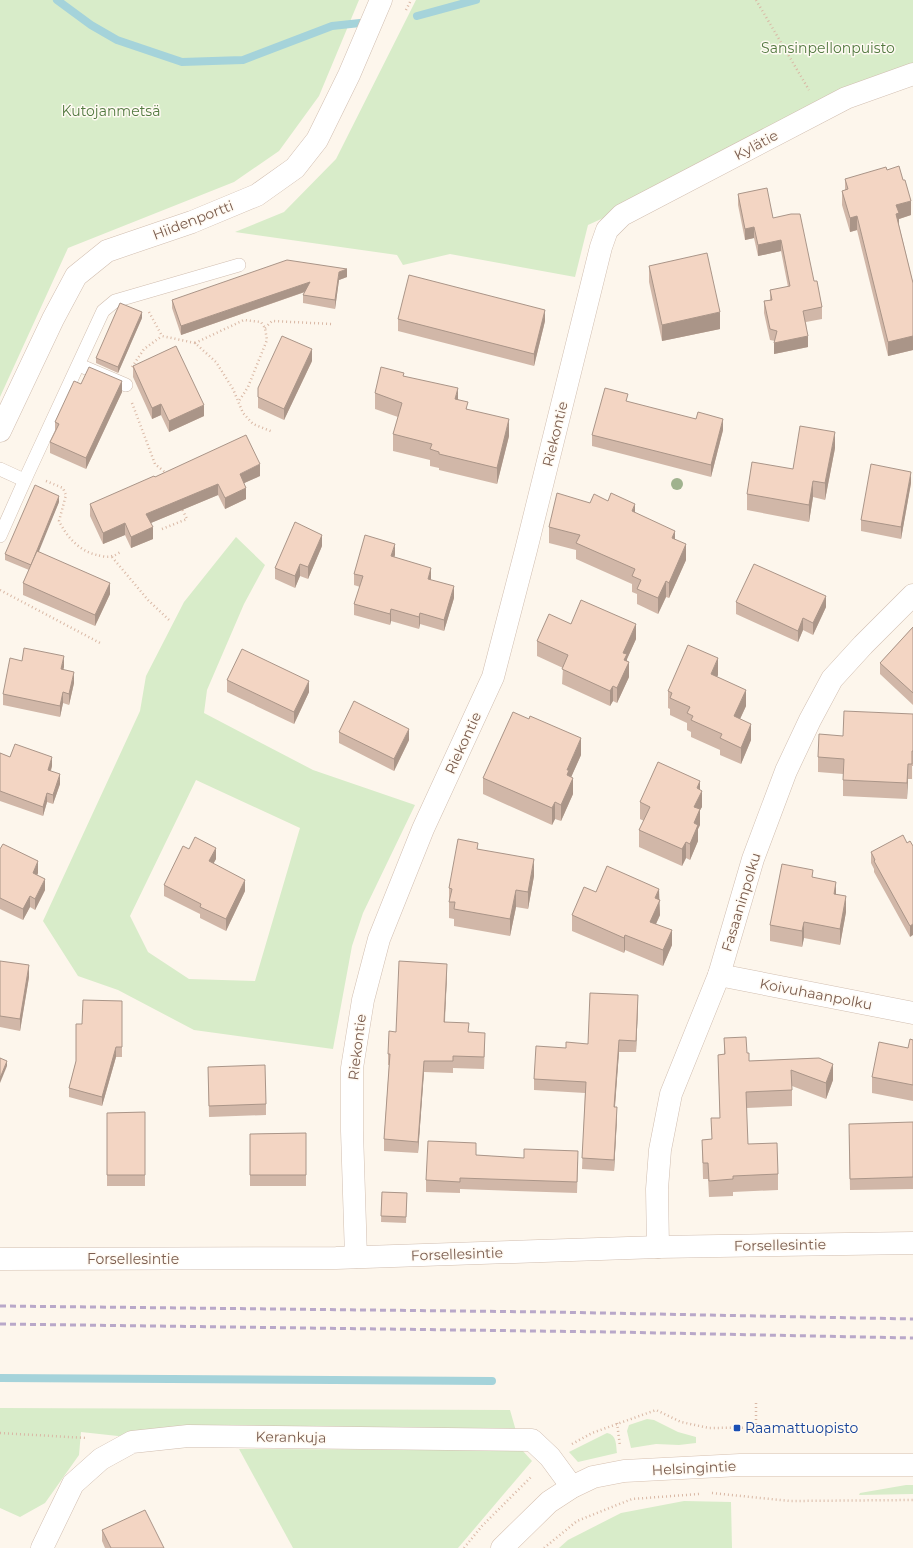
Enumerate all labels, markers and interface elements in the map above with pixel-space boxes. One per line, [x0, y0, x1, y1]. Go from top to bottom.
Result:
park label: Sansinpellonpuisto [761, 39, 895, 57]
park label: Kutojanmetsä [62, 102, 160, 120]
street label: Kylätie [731, 126, 781, 164]
street label: Hiidenportti [150, 196, 236, 244]
street label: Riekontie [538, 400, 572, 468]
street label: Riekontie [441, 709, 485, 777]
street label: Fasaaninpolku [717, 850, 765, 954]
street label: Koivuhaanpolku [758, 974, 874, 1014]
street label: Riekontie [344, 1013, 370, 1081]
street label: Forsellesintie [734, 1235, 826, 1255]
street label: Forsellesintie [411, 1243, 503, 1265]
street label: Forsellesintie [87, 1250, 179, 1268]
place label: Raamattuopisto [745, 1419, 859, 1437]
marker: Raamattuopisto [732, 1423, 742, 1433]
street label: Kerankuja [256, 1427, 326, 1447]
street label: Helsingintie [651, 1457, 737, 1479]

